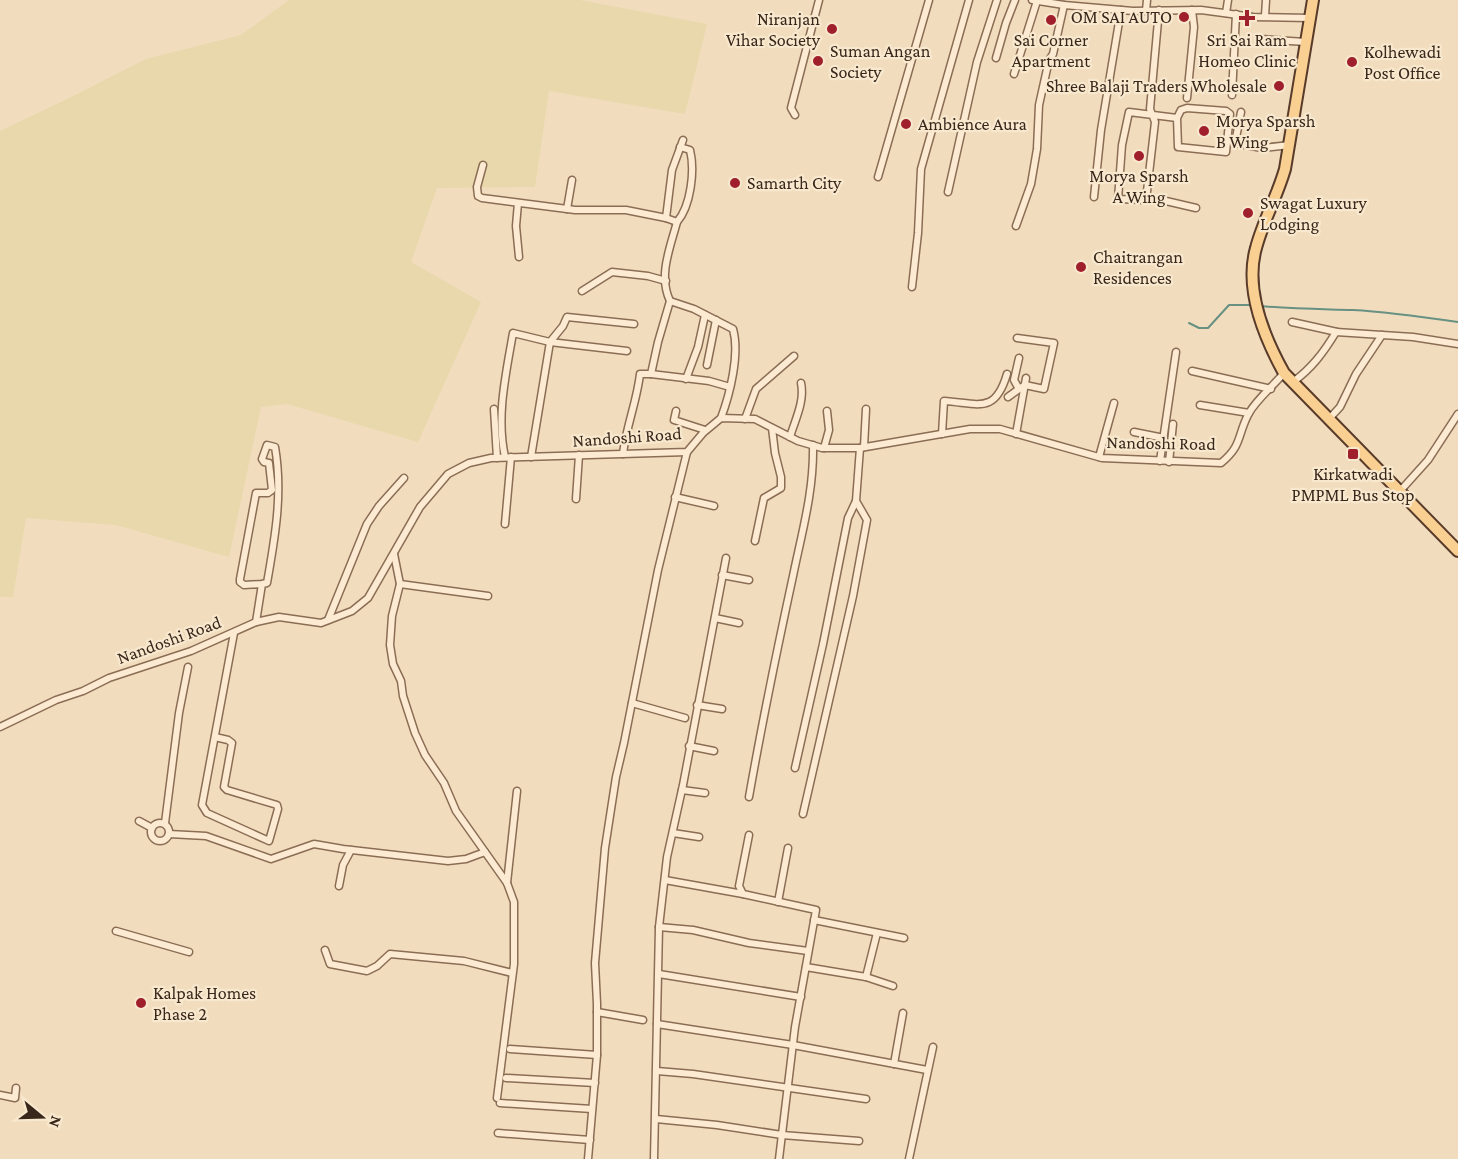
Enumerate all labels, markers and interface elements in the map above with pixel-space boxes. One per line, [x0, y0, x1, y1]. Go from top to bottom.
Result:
place label: OM SAI AUTO [1071, 7, 1172, 27]
place label: Niranjan Vihar Society [726, 9, 821, 50]
marker: Sri Sai Ram Homeo Clinic [1238, 9, 1256, 27]
marker: OM SAI AUTO [1177, 10, 1191, 24]
marker: Sai Corner Apartment [1044, 13, 1058, 27]
marker: Niranjan Vihar Society [825, 22, 839, 36]
place label: Sai Corner Apartment [1012, 30, 1091, 71]
place label: Sri Sai Ram Homeo Clinic [1198, 30, 1296, 71]
place label: Suman Angan Society [830, 41, 931, 82]
place label: Kolhewadi Post Office [1364, 42, 1441, 83]
marker: Suman Angan Society [811, 54, 825, 68]
marker: Kolhewadi Post Office [1345, 55, 1359, 69]
place label: Shree Balaji Traders Wholesale [1046, 76, 1267, 97]
marker: Shree Balaji Traders Wholesale [1272, 79, 1286, 93]
place label: Morya Sparsh B Wing [1216, 111, 1316, 152]
place label: Ambience Aura [918, 114, 1027, 134]
marker: Ambience Aura [899, 117, 913, 131]
marker: Morya Sparsh B Wing [1197, 124, 1211, 138]
marker: Morya Sparsh A Wing [1132, 149, 1146, 163]
place label: Morya Sparsh A Wing [1089, 166, 1189, 207]
place label: Samarth City [747, 173, 842, 193]
marker: Samarth City [728, 176, 742, 190]
place label: Swagat Luxury Lodging [1260, 193, 1368, 234]
marker: Swagat Luxury Lodging [1241, 206, 1255, 220]
place label: Chaitrangan Residences [1093, 247, 1183, 288]
marker: Chaitrangan Residences [1074, 260, 1088, 274]
street label: Nandoshi Road [572, 423, 683, 451]
street label: Nandoshi Road [1106, 432, 1216, 454]
marker: Kirkatwadi PMPML Bus Stop [1346, 447, 1360, 461]
place label: Kirkatwadi PMPML Bus Stop [1292, 464, 1414, 505]
street label: Nandoshi Road [114, 612, 224, 668]
place label: Kalpak Homes Phase 2 [153, 983, 256, 1024]
marker: Kalpak Homes Phase 2 [134, 996, 148, 1010]
north arrow [12, 1087, 72, 1147]
text: N [46, 1114, 66, 1130]

